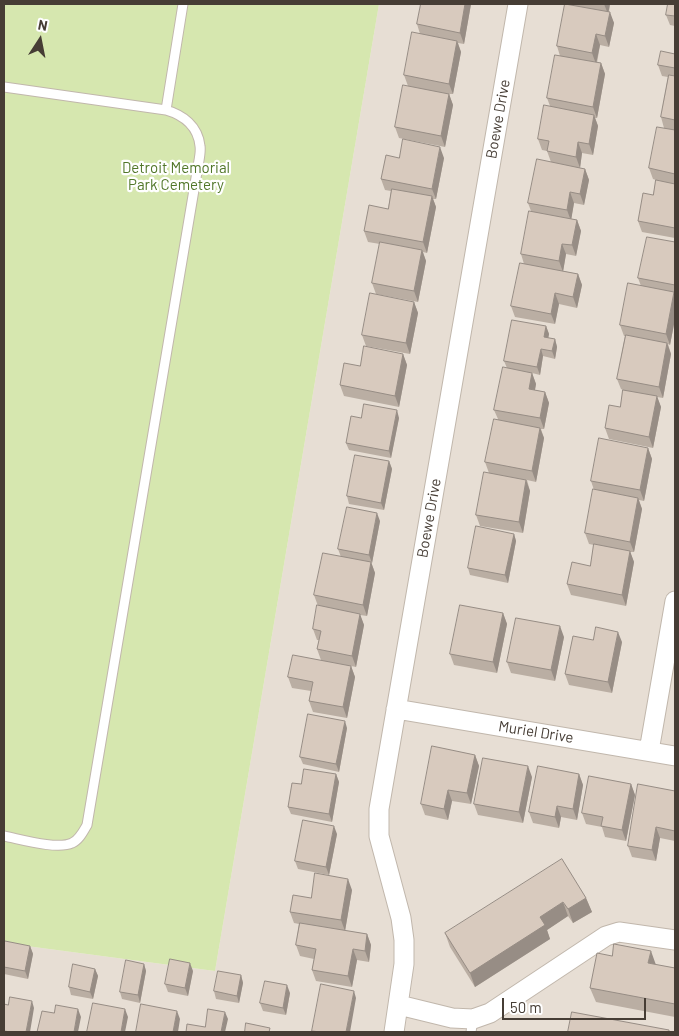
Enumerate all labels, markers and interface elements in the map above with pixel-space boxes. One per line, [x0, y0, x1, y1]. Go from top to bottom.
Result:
north arrow [15, 15, 65, 65]
text: N [37, 16, 49, 34]
street label: Boewe Drive [482, 78, 514, 160]
park label: Detroit Memorial Park Cemetery [122, 159, 230, 194]
street label: Boewe Drive [413, 477, 445, 559]
street label: Muriel Drive [497, 717, 575, 747]
scale bar [504, 988, 648, 1020]
text: 50 m [510, 998, 542, 1016]

